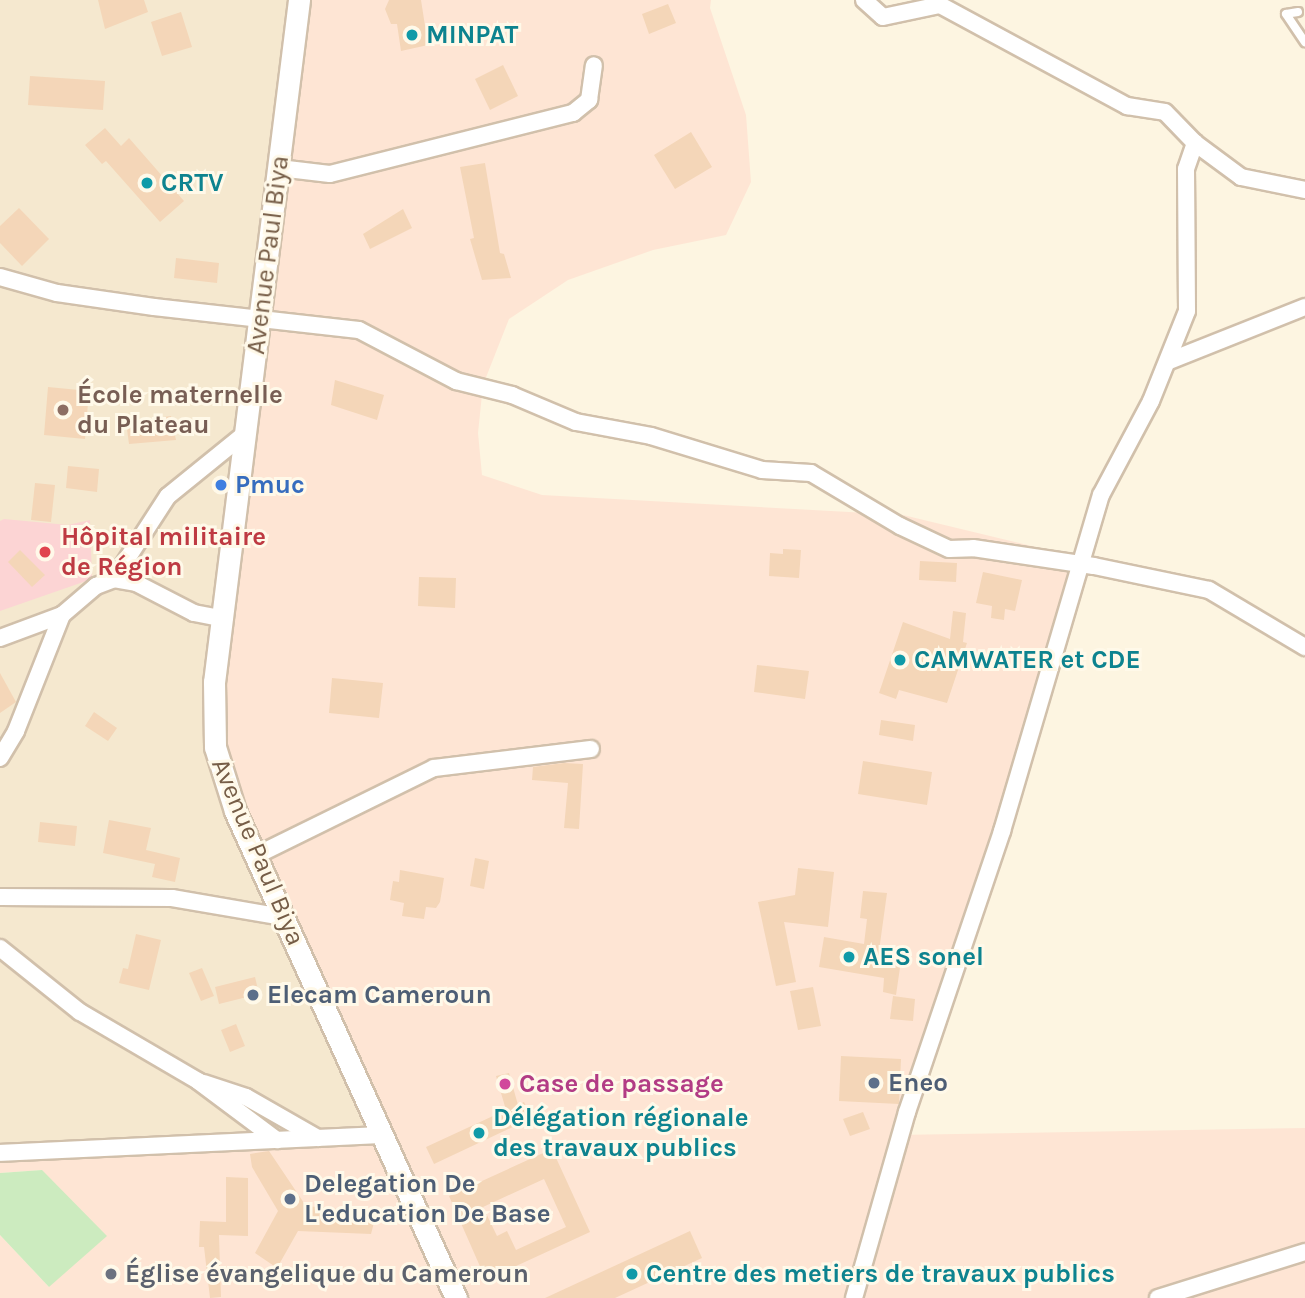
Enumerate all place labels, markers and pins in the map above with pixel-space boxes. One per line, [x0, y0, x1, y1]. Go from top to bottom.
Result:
place label: MINPAT [426, 19, 518, 51]
marker: MINPAT [404, 27, 420, 43]
place label: CRTV [161, 167, 224, 199]
marker: CRTV [139, 175, 155, 191]
place label: École maternelle du Plateau [77, 379, 283, 440]
marker: École maternelle du Plateau [55, 402, 71, 418]
place label: Pmuc [235, 469, 305, 501]
marker: Pmuc [213, 477, 229, 493]
place label: Hôpital militaire de Région [61, 521, 266, 582]
marker: Hôpital militaire de Région [35, 542, 55, 562]
place label: CAMWATER et CDE [914, 644, 1141, 676]
marker: CAMWATER et CDE [892, 652, 908, 668]
place label: AES sonel [863, 941, 984, 973]
marker: AES sonel [841, 949, 857, 965]
place label: Elecam Cameroun [267, 979, 492, 1011]
marker: Elecam Cameroun [245, 987, 261, 1003]
place label: Eneo [888, 1067, 948, 1099]
place label: Case de passage [519, 1068, 724, 1100]
marker: Eneo [866, 1075, 882, 1091]
marker: Case de passage [497, 1076, 513, 1092]
place label: Délégation régionale des travaux publics [493, 1102, 748, 1164]
marker: Délégation régionale des travaux publics [471, 1125, 487, 1141]
place label: Delegation De L'education De Base [304, 1168, 551, 1230]
marker: Delegation De L'education De Base [282, 1191, 298, 1207]
place label: Église évangelique du Cameroun [125, 1258, 529, 1290]
place label: Centre des metiers de travaux publics [646, 1258, 1115, 1290]
marker: Église évangelique du Cameroun [103, 1266, 119, 1282]
marker: Centre des metiers de travaux publics [624, 1266, 640, 1282]

